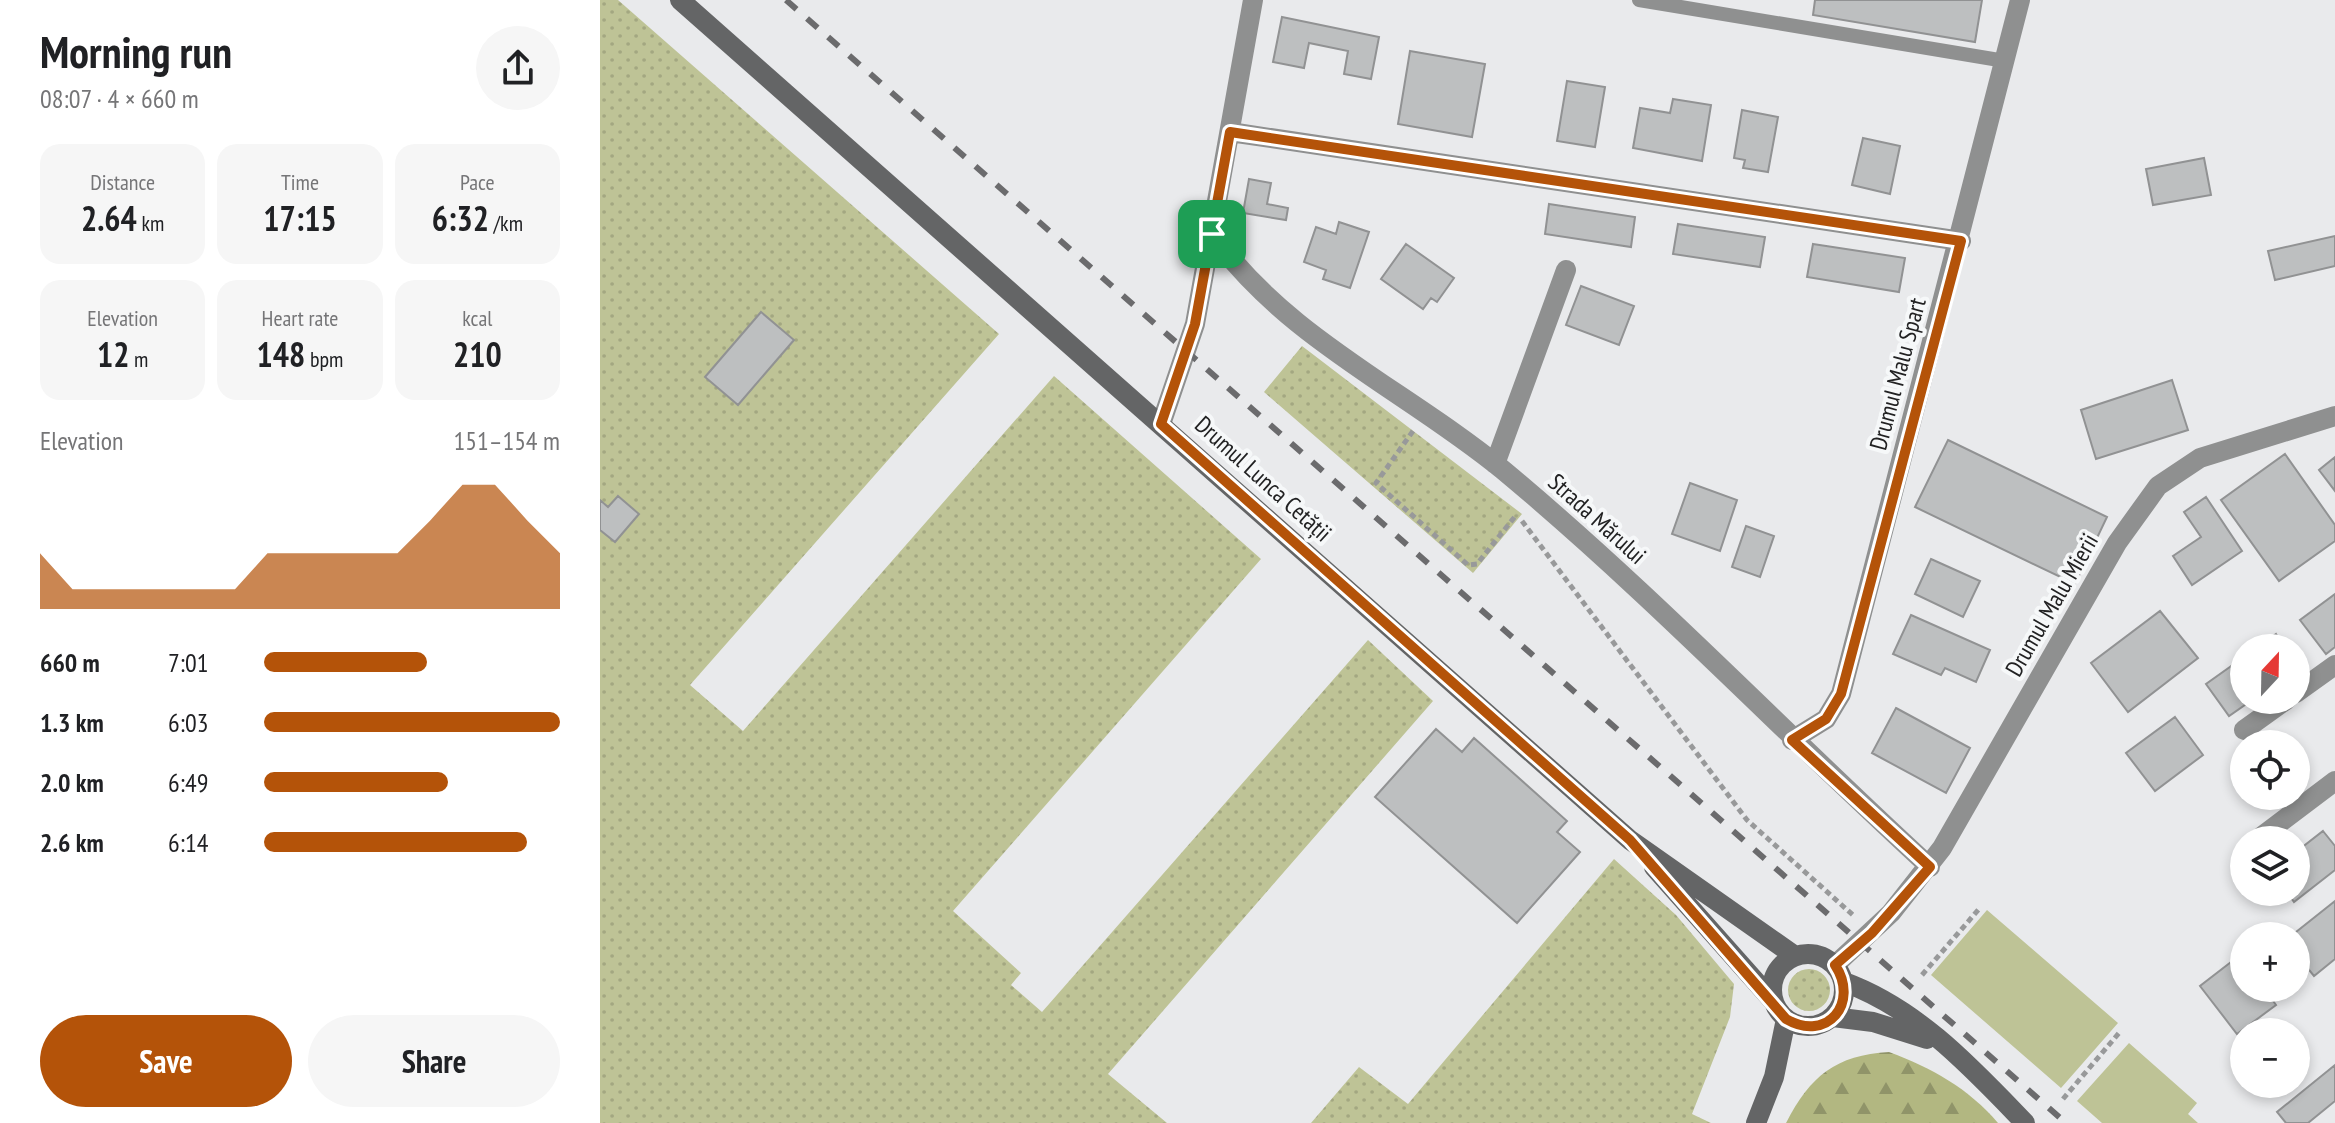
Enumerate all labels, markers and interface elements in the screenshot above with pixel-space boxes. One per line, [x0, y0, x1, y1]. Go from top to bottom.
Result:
text: Morning run [40, 23, 232, 80]
button: share [476, 26, 560, 110]
text: 08:07 · 4 × 660 m [40, 82, 199, 115]
text: Distance [90, 168, 155, 196]
text: Time [281, 168, 319, 196]
text: Pace [460, 168, 495, 196]
text: 2.64 [81, 196, 137, 240]
text: 17:15 [263, 196, 337, 240]
text: 6:32 [432, 196, 489, 240]
pin [1178, 200, 1246, 268]
text: km [137, 209, 164, 237]
text: /km [489, 209, 523, 237]
icon: arrive [1190, 212, 1234, 256]
street label: Drumul Malu Spart [1862, 294, 1933, 453]
text: Elevation [87, 304, 158, 332]
text: Heart rate [262, 304, 338, 332]
text: kcal [462, 304, 492, 332]
text: 12 [97, 332, 129, 376]
text: 148 [257, 332, 305, 376]
text: 210 [453, 332, 502, 376]
text: m [129, 345, 148, 373]
text: bpm [305, 345, 343, 373]
street label: Drumul Lunca Cetății [1188, 409, 1338, 548]
text: Elevation [40, 424, 123, 457]
text: 151–154 m [454, 424, 560, 457]
street label: Strada Mărului [1542, 467, 1653, 571]
street label: Drumul Malu Mierii [1998, 528, 2105, 682]
north arrow [2230, 634, 2310, 714]
map controls [2230, 634, 2310, 1098]
text: 660 m [40, 646, 100, 679]
text: 7:01 [168, 646, 208, 679]
text: 1.3 km [40, 706, 104, 739]
text: 6:03 [168, 706, 208, 739]
button: locate [2230, 730, 2310, 810]
text: 2.0 km [40, 766, 104, 799]
text: 6:49 [168, 766, 208, 799]
text: 2.6 km [40, 826, 104, 859]
text: 6:14 [168, 826, 208, 859]
button: layers [2230, 826, 2310, 906]
button: + [2230, 922, 2310, 1002]
button: Save [40, 1015, 292, 1107]
button: Share [308, 1015, 560, 1107]
button: − [2230, 1018, 2310, 1098]

